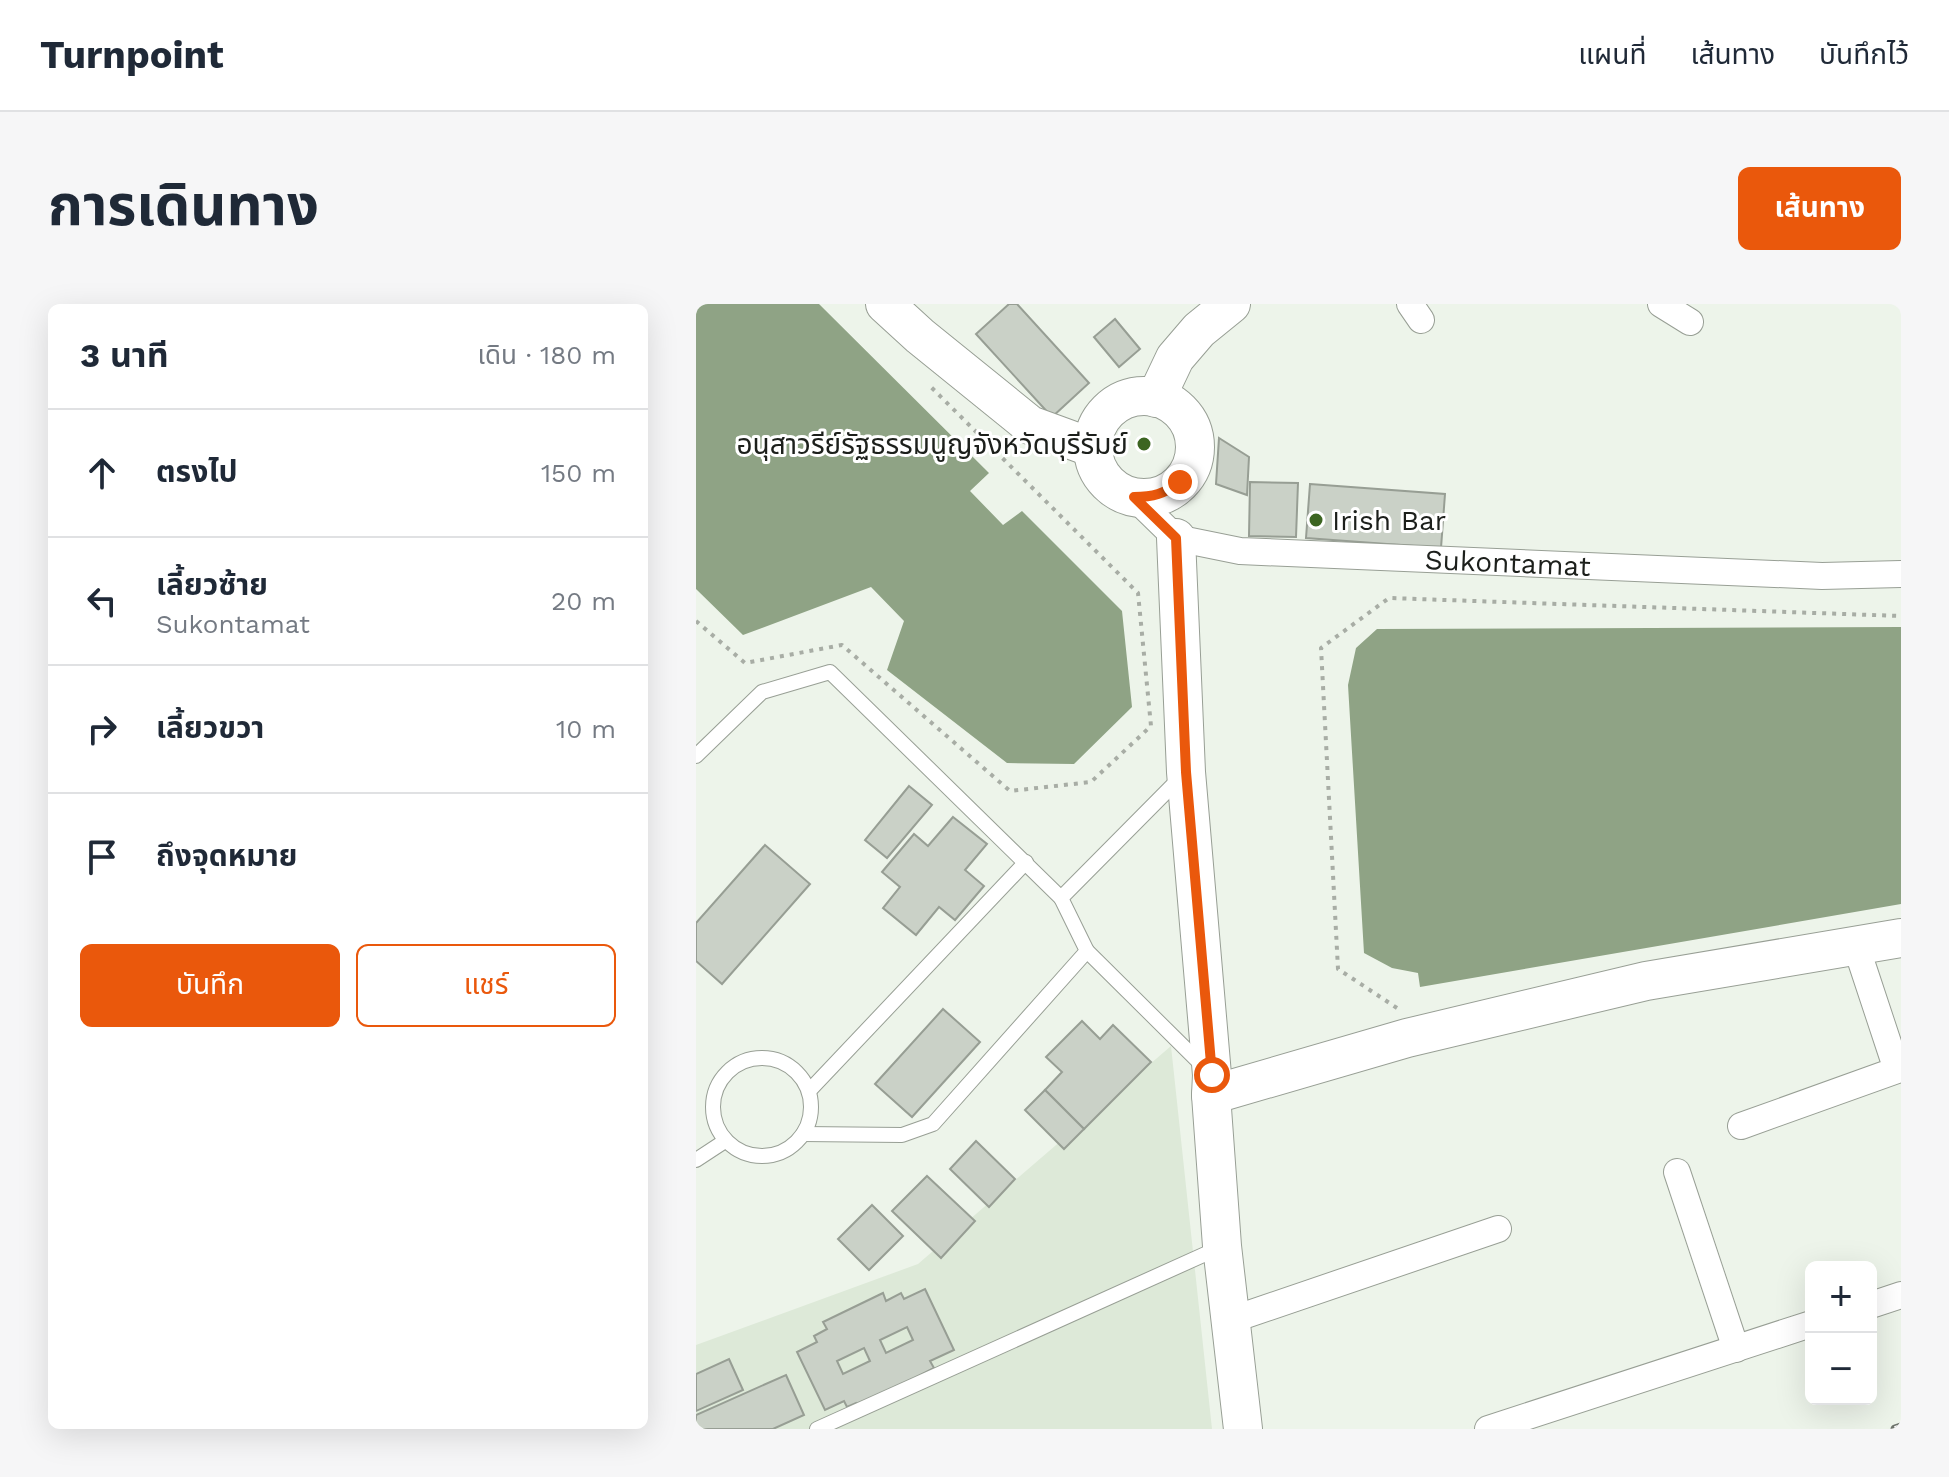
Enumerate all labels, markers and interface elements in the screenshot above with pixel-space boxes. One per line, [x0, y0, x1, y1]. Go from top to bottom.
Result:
text: Turnpoint [40, 33, 224, 77]
text: แผนที่ [1578, 38, 1646, 71]
text: เส้นทาง [1690, 38, 1775, 71]
text: บันทึกไว้ [1819, 38, 1909, 71]
button: เส้นทาง [1738, 167, 1901, 250]
text: การเดินทาง [48, 173, 319, 239]
text: 3 นาที [80, 335, 169, 375]
text: เดิน · 180 m [478, 340, 616, 370]
place label: อนุสาวรีย์รัฐธรรมนูญจังหวัดบุรีรัมย์ [737, 428, 1128, 462]
marker: อนุสาวรีย์รัฐธรรมนูญจังหวัดบุรีรัมย์ [1135, 435, 1153, 453]
icon: ahead [80, 451, 124, 495]
text: ตรงไป [156, 454, 238, 489]
text: 150 m [541, 458, 616, 488]
route end [1162, 464, 1198, 500]
place label: Irish Bar [1332, 504, 1446, 537]
marker: Irish Bar [1307, 511, 1325, 529]
street label: Sukontamat [1424, 542, 1592, 583]
text: เลี้ยวซ้าย [156, 567, 268, 602]
icon: left [80, 579, 124, 623]
text: 20 m [551, 586, 616, 616]
text: Sukontamat [156, 609, 310, 639]
icon: right [80, 707, 124, 751]
text: เลี้ยวขวา [156, 710, 264, 745]
text: 10 m [556, 714, 616, 744]
icon: arrive [80, 835, 124, 879]
text: ถึงจุดหมาย [156, 838, 297, 873]
button: บันทึก [80, 944, 340, 1027]
button: แชร์ [356, 944, 616, 1027]
route start [1194, 1057, 1230, 1093]
map controls [1805, 1261, 1877, 1405]
button: + [1805, 1261, 1877, 1333]
button: − [1805, 1333, 1877, 1405]

